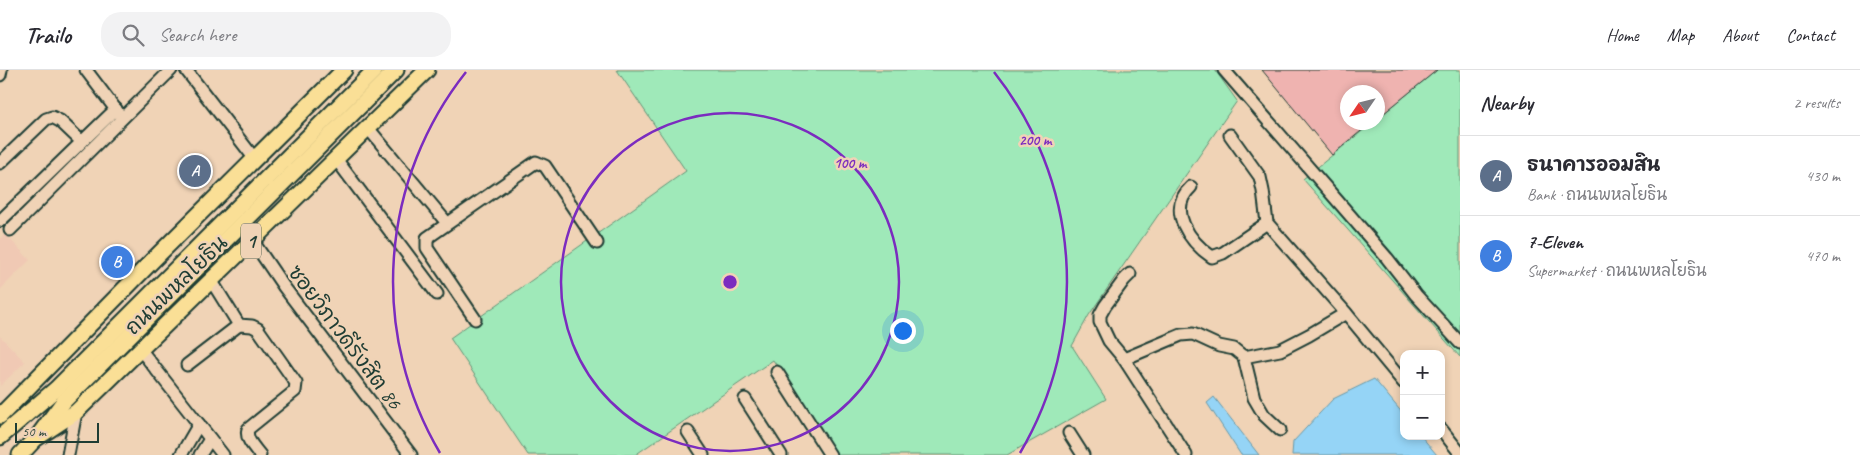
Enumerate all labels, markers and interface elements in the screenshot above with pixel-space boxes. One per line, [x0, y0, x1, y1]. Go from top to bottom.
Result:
search box [101, 12, 451, 57]
text: Trailo [25, 20, 71, 50]
icon: search [119, 21, 147, 49]
text: Search here [159, 23, 236, 47]
text: Home [1606, 24, 1639, 46]
text: Map [1667, 24, 1694, 46]
text: About [1722, 24, 1758, 46]
text: Contact [1786, 24, 1835, 46]
north arrow [1340, 85, 1385, 130]
text: Nearby [1480, 90, 1533, 116]
text: 2 results [1793, 93, 1840, 113]
text: 200 m [1019, 131, 1053, 150]
pin: A [179, 152, 211, 190]
text: ธนาคารออมสิน [1527, 153, 1660, 177]
text: 100 m [834, 154, 868, 173]
text: A [1492, 166, 1500, 186]
text: 430 m [1806, 166, 1840, 186]
text: Bank · ถนนพหลโยธิน [1527, 185, 1667, 205]
road number: 1 [241, 224, 261, 258]
street label: ถนนพหลโยธิน [119, 230, 233, 340]
text: 7-Eleven [1527, 230, 1583, 254]
pin: B [101, 243, 133, 281]
text: B [1492, 246, 1500, 266]
text: 470 m [1806, 246, 1840, 266]
street label: ซอยวิภาวดีรังสิต 86 [282, 260, 408, 415]
text: Supermarket · ถนนพหลโยธิน [1527, 261, 1707, 281]
centre of rings [721, 273, 739, 291]
your location [890, 318, 916, 344]
map controls [1400, 350, 1445, 440]
button: + [1400, 350, 1445, 395]
button: − [1400, 395, 1445, 440]
scale bar [15, 420, 99, 443]
text: 50 m [22, 423, 46, 440]

